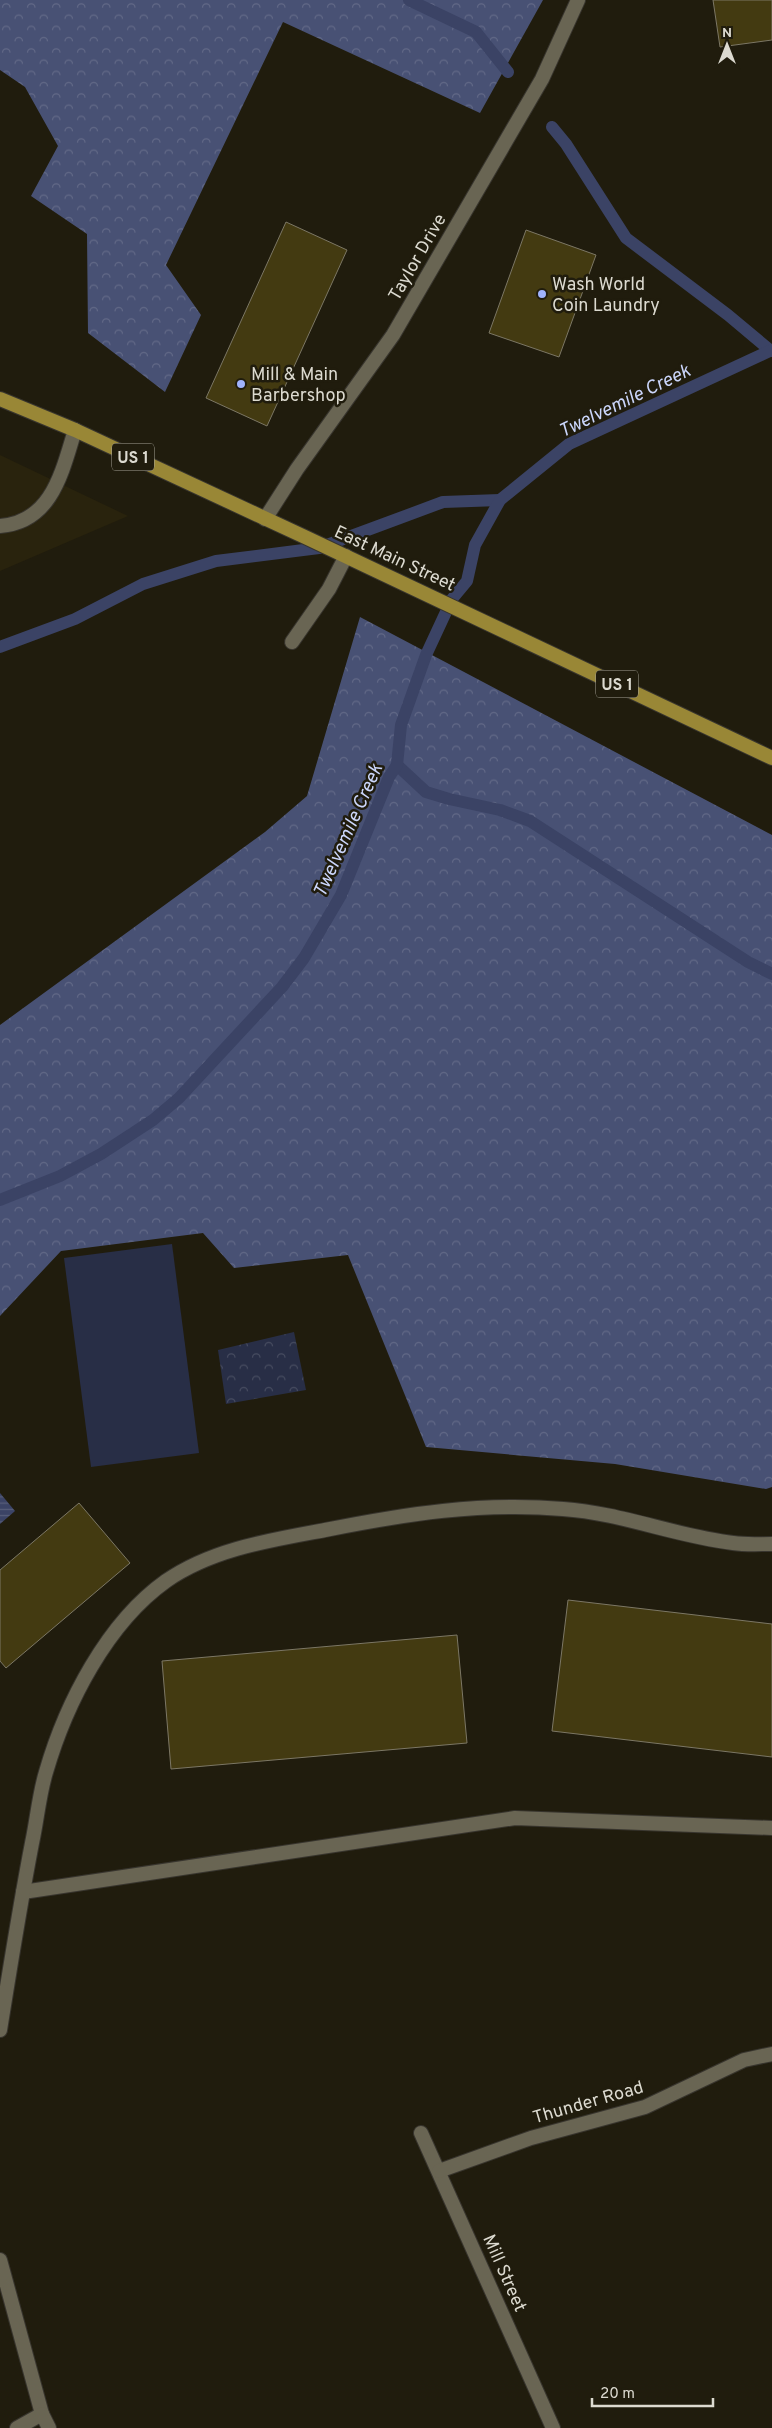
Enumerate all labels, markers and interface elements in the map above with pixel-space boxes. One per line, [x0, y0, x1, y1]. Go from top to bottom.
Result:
north arrow [702, 20, 752, 70]
text: N [722, 25, 732, 42]
street label: Taylor Drive [384, 210, 452, 305]
place label: Wash World Coin Laundry [552, 274, 660, 318]
marker: Wash World Coin Laundry [536, 288, 548, 300]
water label: Twelvemile Creek [555, 359, 695, 444]
place label: Mill & Main Barbershop [251, 364, 346, 408]
marker: Mill & Main Barbershop [235, 378, 247, 390]
road number: US 1 [112, 444, 154, 471]
street label: East Main Street [330, 521, 459, 598]
road number: US 1 [596, 671, 638, 698]
water label: Twelvemile Creek [309, 760, 389, 901]
street label: Thunder Road [530, 2077, 646, 2130]
street label: Mill Street [476, 2231, 531, 2316]
scale bar [592, 2376, 713, 2408]
text: 20 m [600, 2385, 635, 2404]

